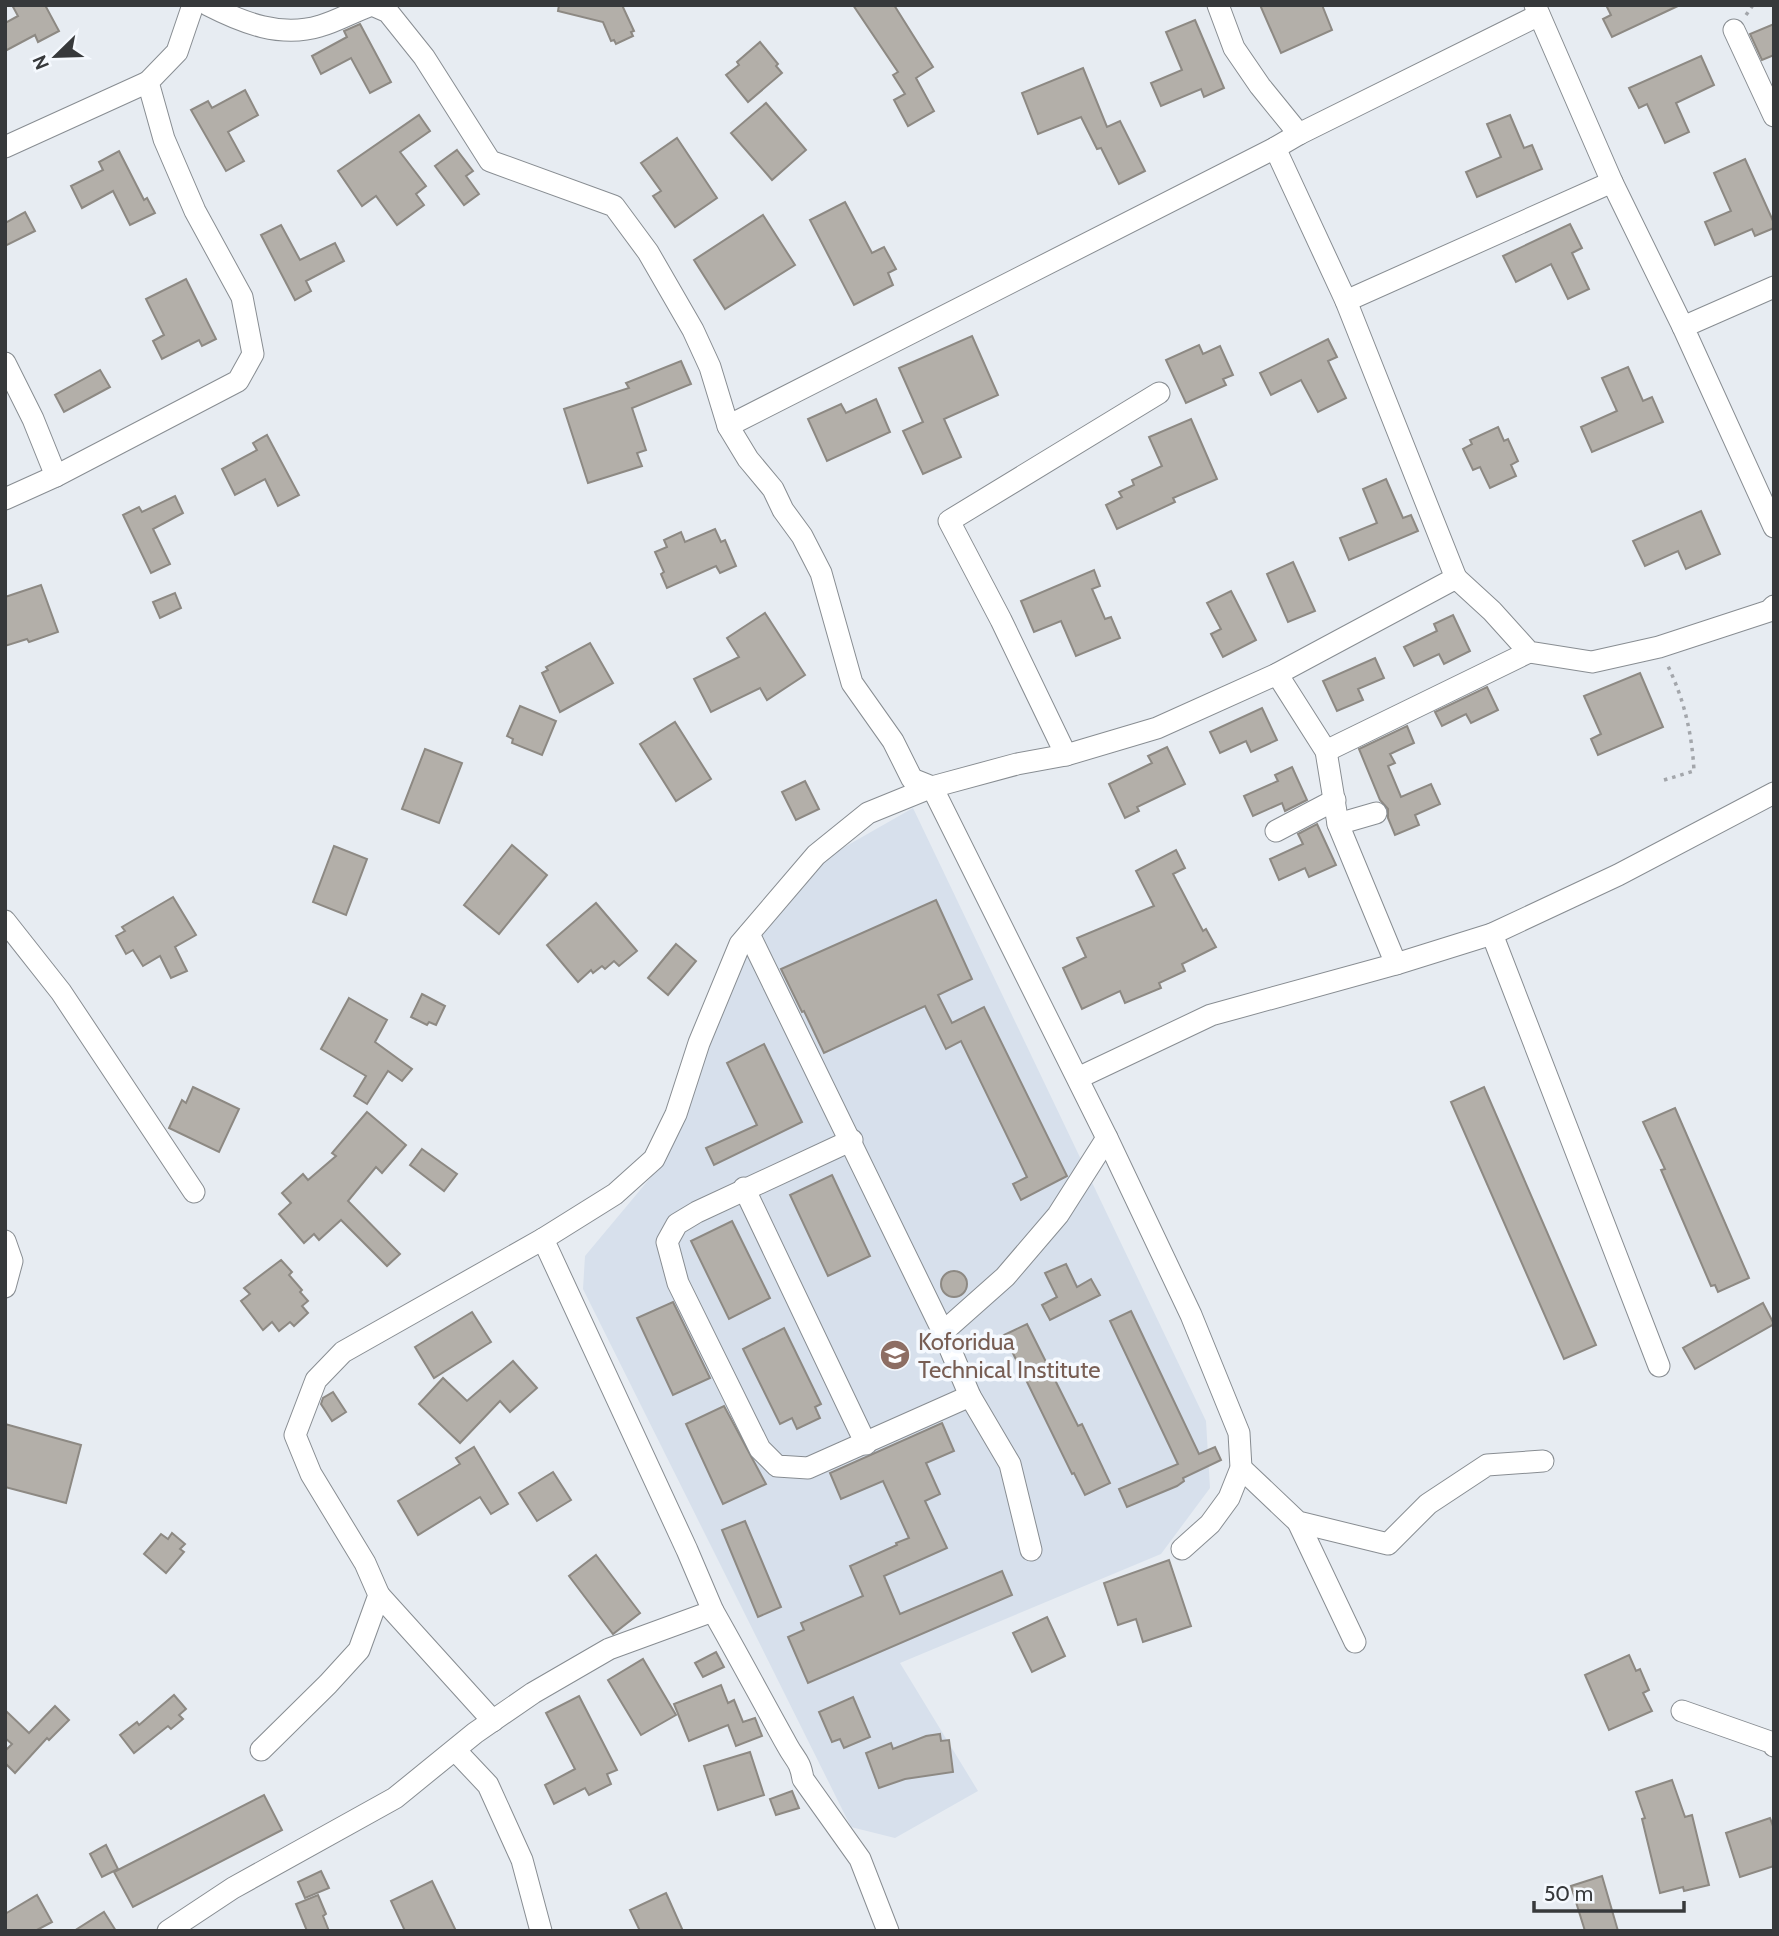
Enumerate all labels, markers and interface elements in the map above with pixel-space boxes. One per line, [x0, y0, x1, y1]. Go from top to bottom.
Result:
north arrow [21, 21, 91, 91]
text: N [28, 52, 54, 73]
place label: Koforidua Technical Institute [918, 1327, 1100, 1384]
school or university icon: Koforidua Technical Institute [878, 1338, 912, 1372]
scale bar [1534, 1870, 1684, 1914]
text: 50 m [1544, 1881, 1593, 1906]

